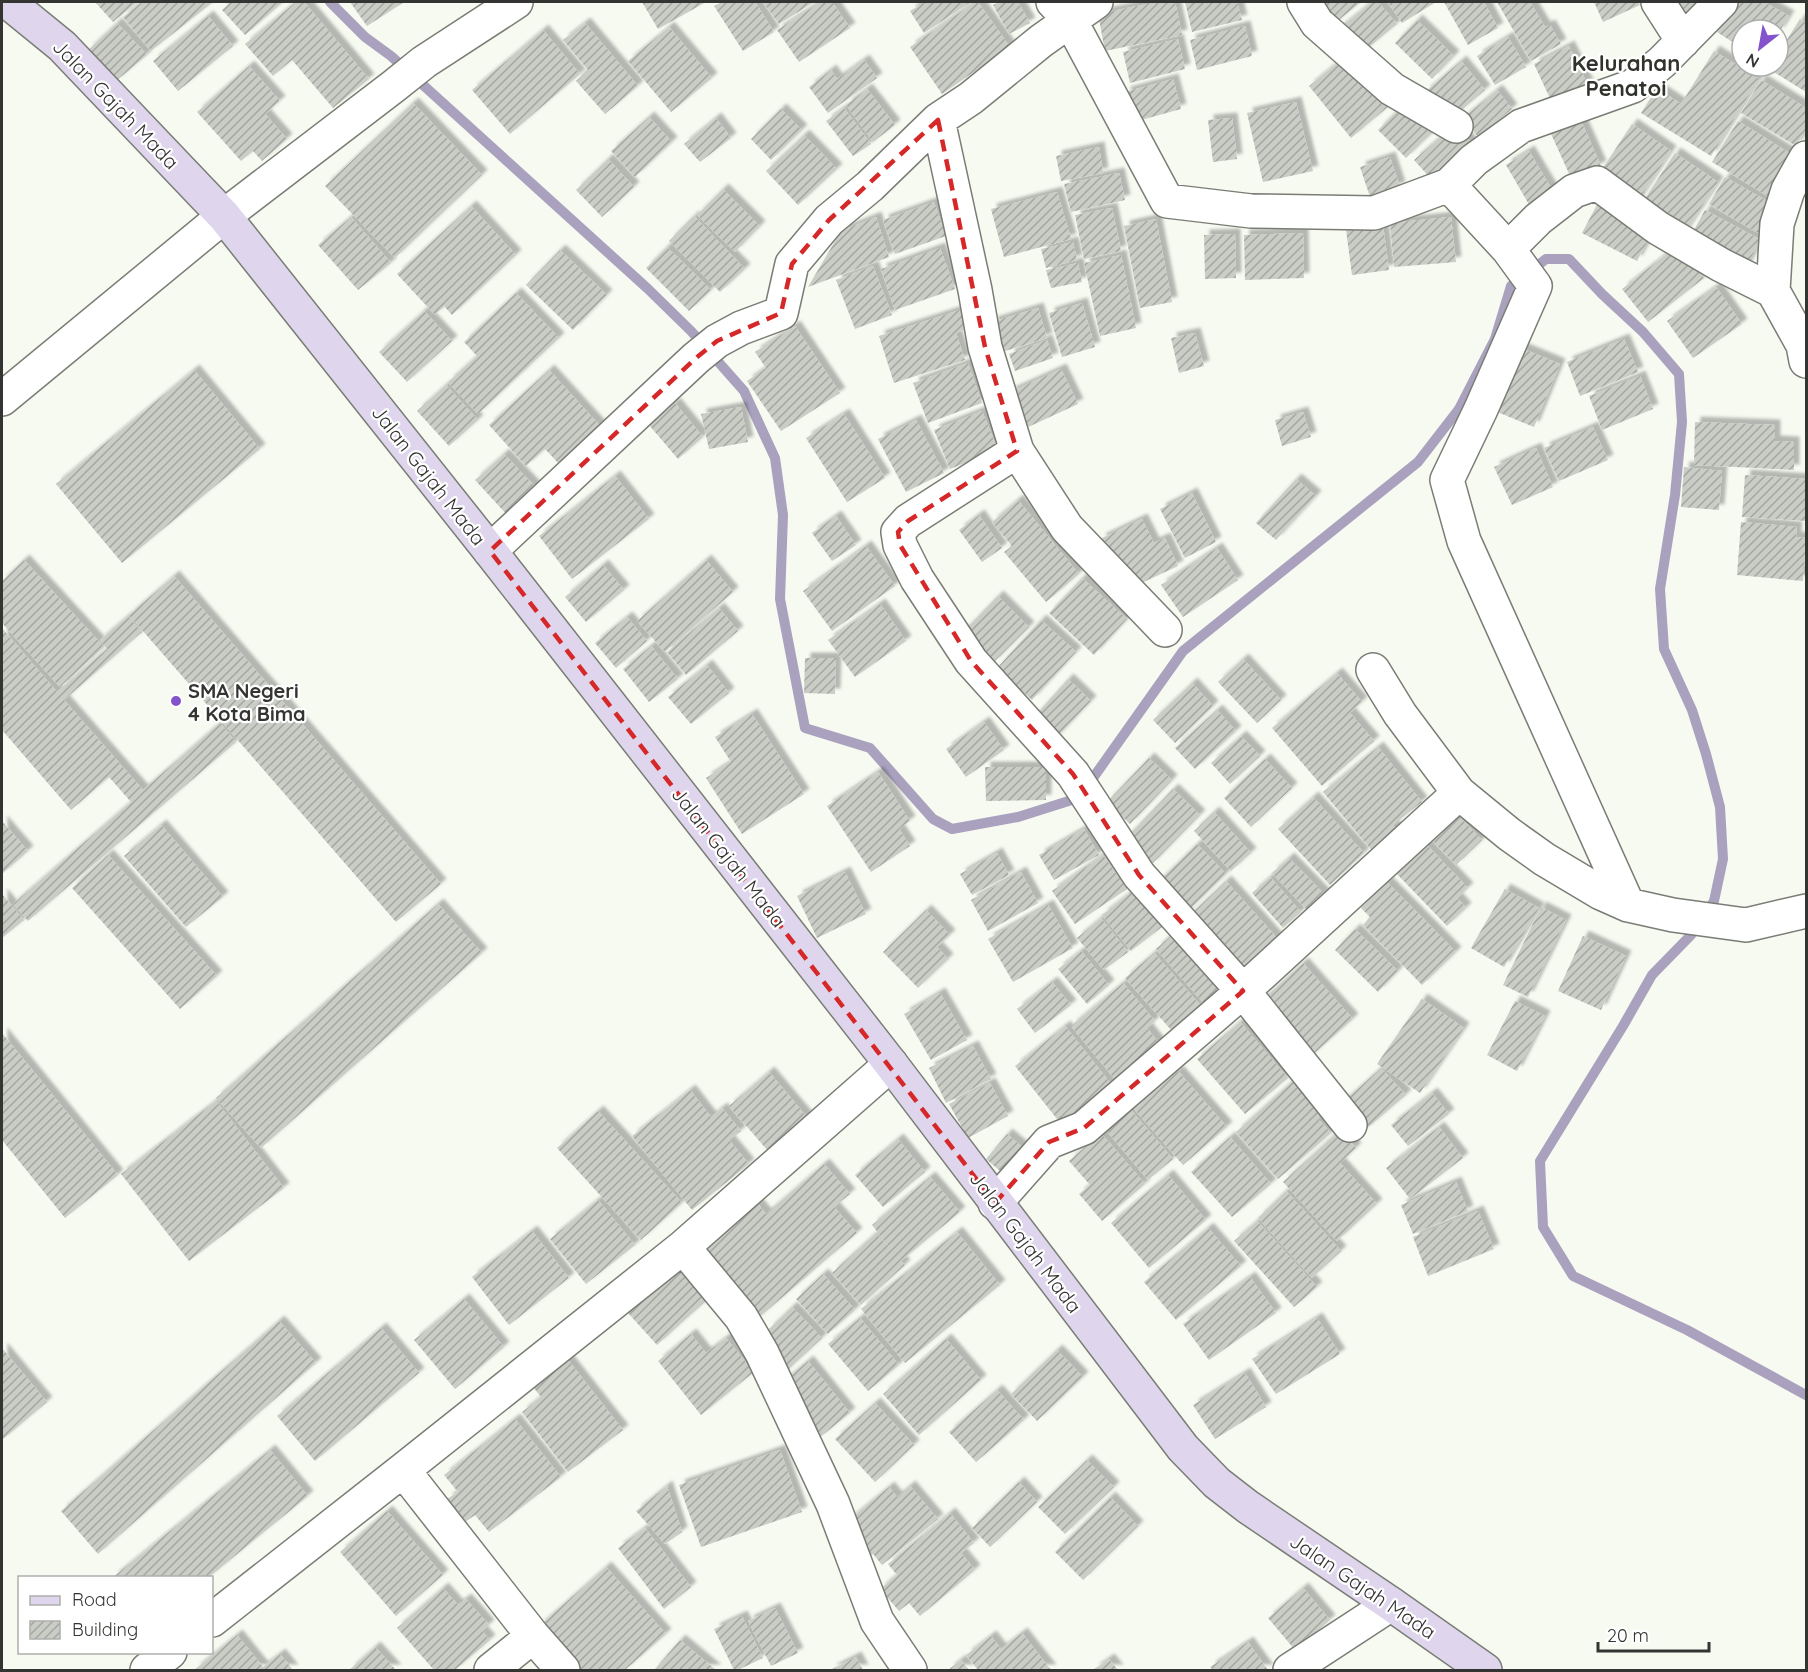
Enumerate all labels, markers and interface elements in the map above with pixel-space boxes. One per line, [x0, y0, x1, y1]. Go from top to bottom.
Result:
north arrow [1730, 18, 1790, 78]
street label: Jalan Gajah Mada [48, 34, 184, 174]
district label: Kelurahan Penatoi [1572, 49, 1680, 102]
text: N [1742, 49, 1762, 72]
street label: Jalan Gajah Mada [367, 400, 491, 550]
place label: SMA Negeri 4 Kota Bima [188, 678, 306, 726]
marker: SMA Negeri 4 Kota Bima [169, 694, 183, 708]
street label: Jalan Gajah Mada [667, 782, 791, 932]
street label: Jalan Gajah Mada [965, 1166, 1087, 1318]
street label: Jalan Gajah Mada [1285, 1528, 1441, 1644]
legend [18, 1576, 213, 1654]
text: Road [72, 1588, 117, 1611]
scale bar [1598, 1615, 1709, 1653]
text: Building [72, 1618, 138, 1641]
text: 20 m [1607, 1624, 1649, 1647]

